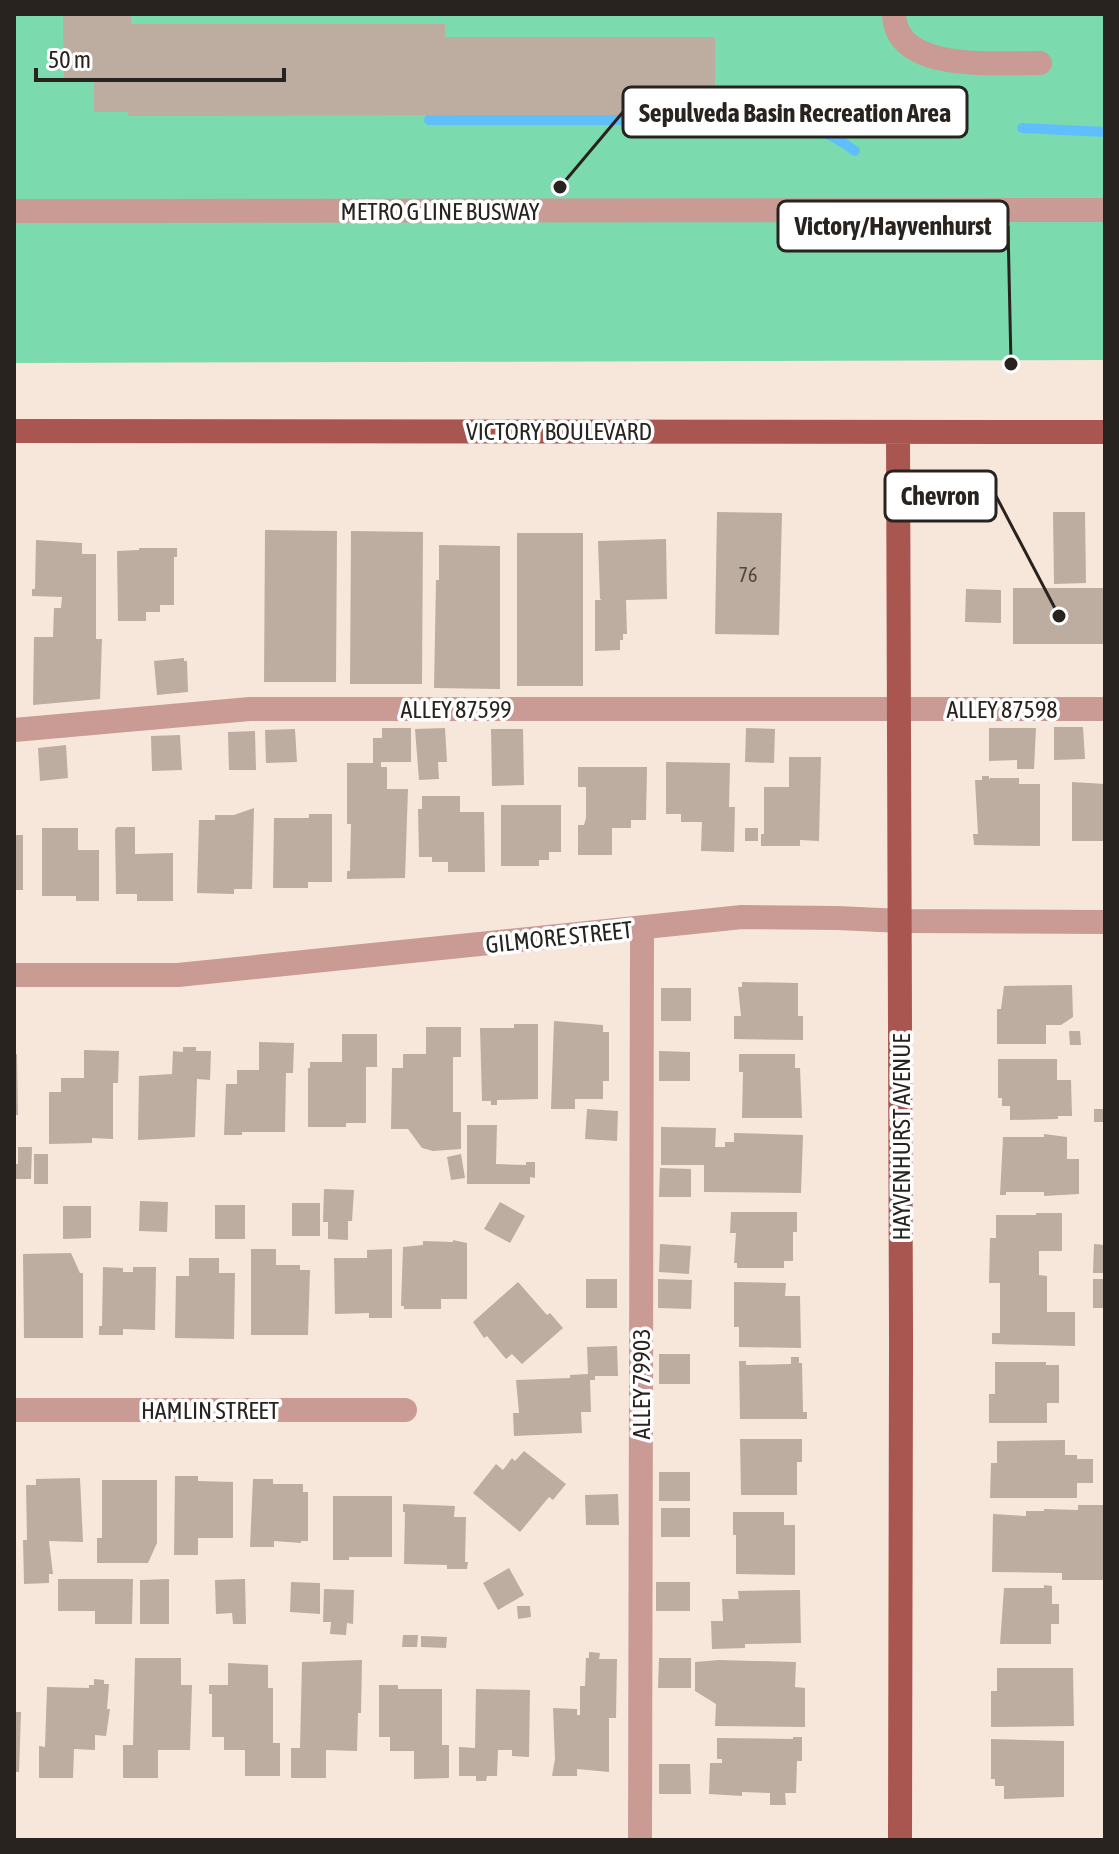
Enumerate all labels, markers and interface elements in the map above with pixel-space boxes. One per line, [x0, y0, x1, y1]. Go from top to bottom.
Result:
scale bar [36, 32, 284, 82]
text: 50 m [48, 46, 91, 73]
callout: Sepulveda Basin Recreation Area [623, 87, 967, 137]
text: Sepulveda Basin Recreation Area [639, 98, 951, 128]
street label: METRO G LINE BUSWAY [341, 198, 540, 225]
callout: Victory/Hayvenhurst [778, 201, 1008, 251]
text: Victory/Hayvenhurst [793, 211, 992, 241]
street label: VICTORY BOULEVARD [466, 418, 652, 445]
callout: Chevron [885, 471, 996, 521]
text: Chevron [900, 481, 980, 511]
house number: 76 [739, 563, 757, 586]
street label: ALLEY 87599 [401, 696, 511, 723]
street label: ALLEY 87598 [947, 696, 1057, 723]
street label: GILMORE STREET [484, 916, 634, 958]
street label: HAYVENHURST AVENUE [888, 1033, 915, 1241]
street label: ALLEY 79903 [628, 1329, 655, 1439]
street label: HAMLIN STREET [141, 1397, 280, 1424]

